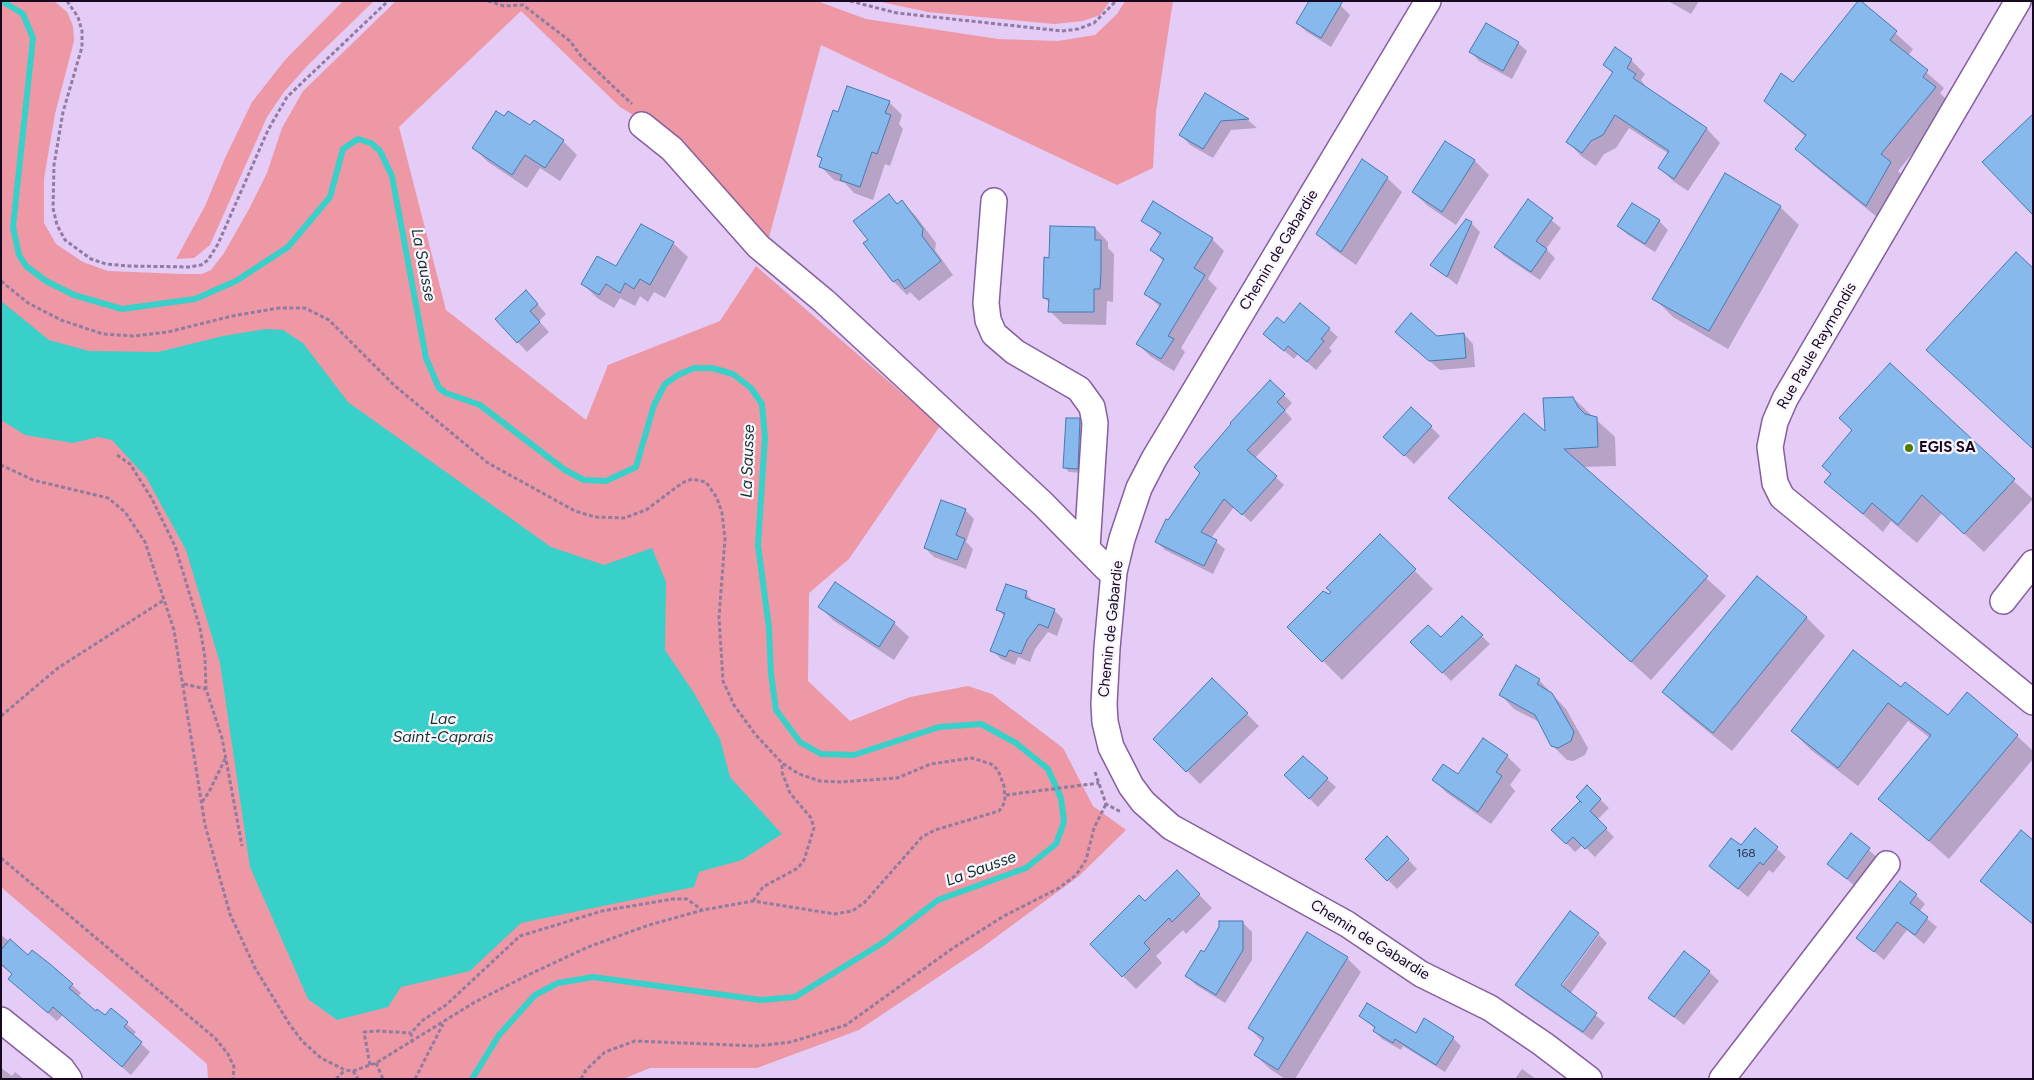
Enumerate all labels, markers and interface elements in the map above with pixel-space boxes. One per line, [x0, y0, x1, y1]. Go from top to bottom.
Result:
street label: Chemin de Gabardie [1236, 186, 1322, 314]
water label: La Sausse [407, 227, 439, 303]
street label: Rue Paule Raymondis [1773, 279, 1861, 413]
water label: La Sausse [737, 424, 759, 498]
place label: EGIS SA [1919, 439, 1976, 457]
marker: EGIS SA [1903, 442, 1915, 454]
street label: Chemin de Gabardie [1095, 560, 1127, 698]
water label: Lac Saint-Caprais [392, 709, 494, 747]
house number: 168 [1736, 846, 1756, 860]
water label: La Sausse [943, 847, 1019, 891]
street label: Chemin de Gabardie [1307, 896, 1433, 984]

